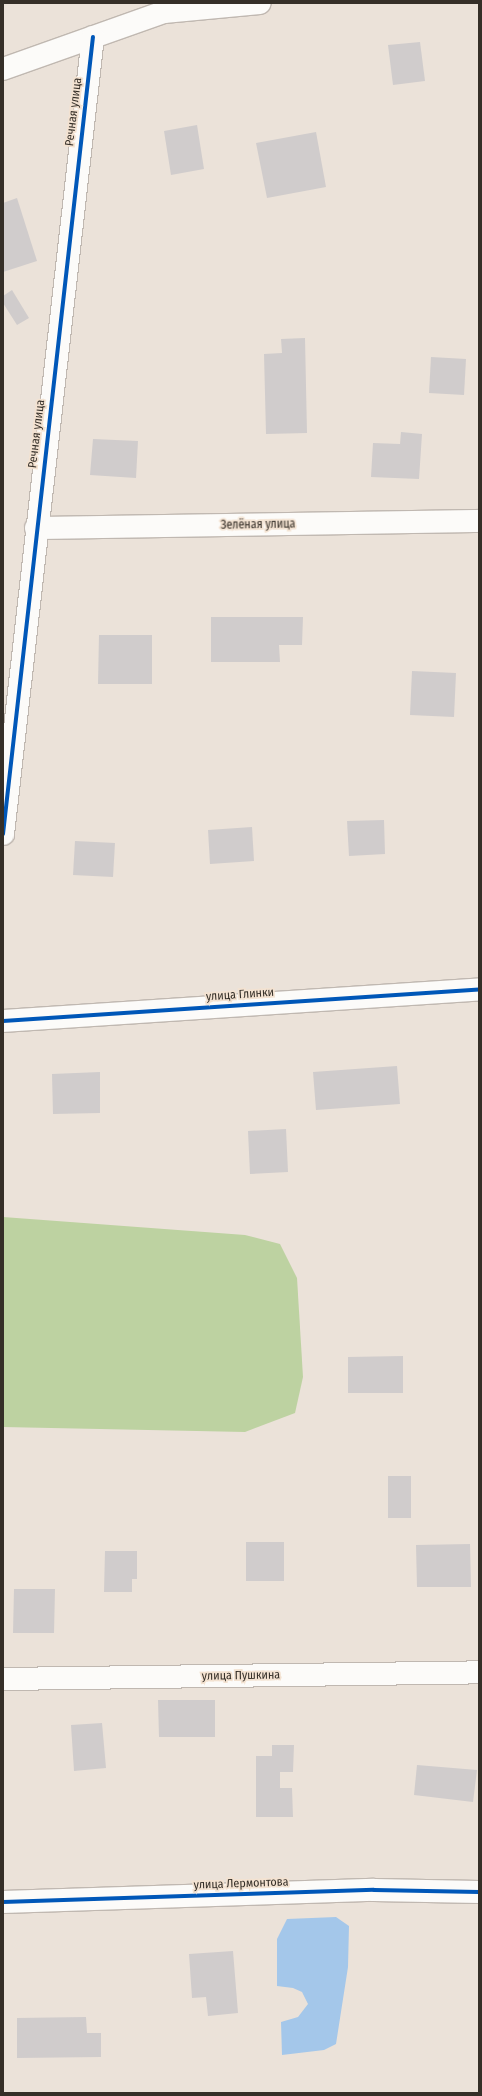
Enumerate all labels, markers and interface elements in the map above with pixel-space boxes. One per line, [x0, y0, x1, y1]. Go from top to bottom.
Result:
street label: Речная улица [63, 77, 85, 147]
street label: Речная улица [26, 399, 48, 469]
street label: Зелёная улица [221, 517, 295, 533]
street label: улица Глинки [205, 985, 275, 1005]
street label: улица Пушкина [202, 1668, 280, 1684]
street label: улица Лермонтова [193, 1875, 289, 1893]

